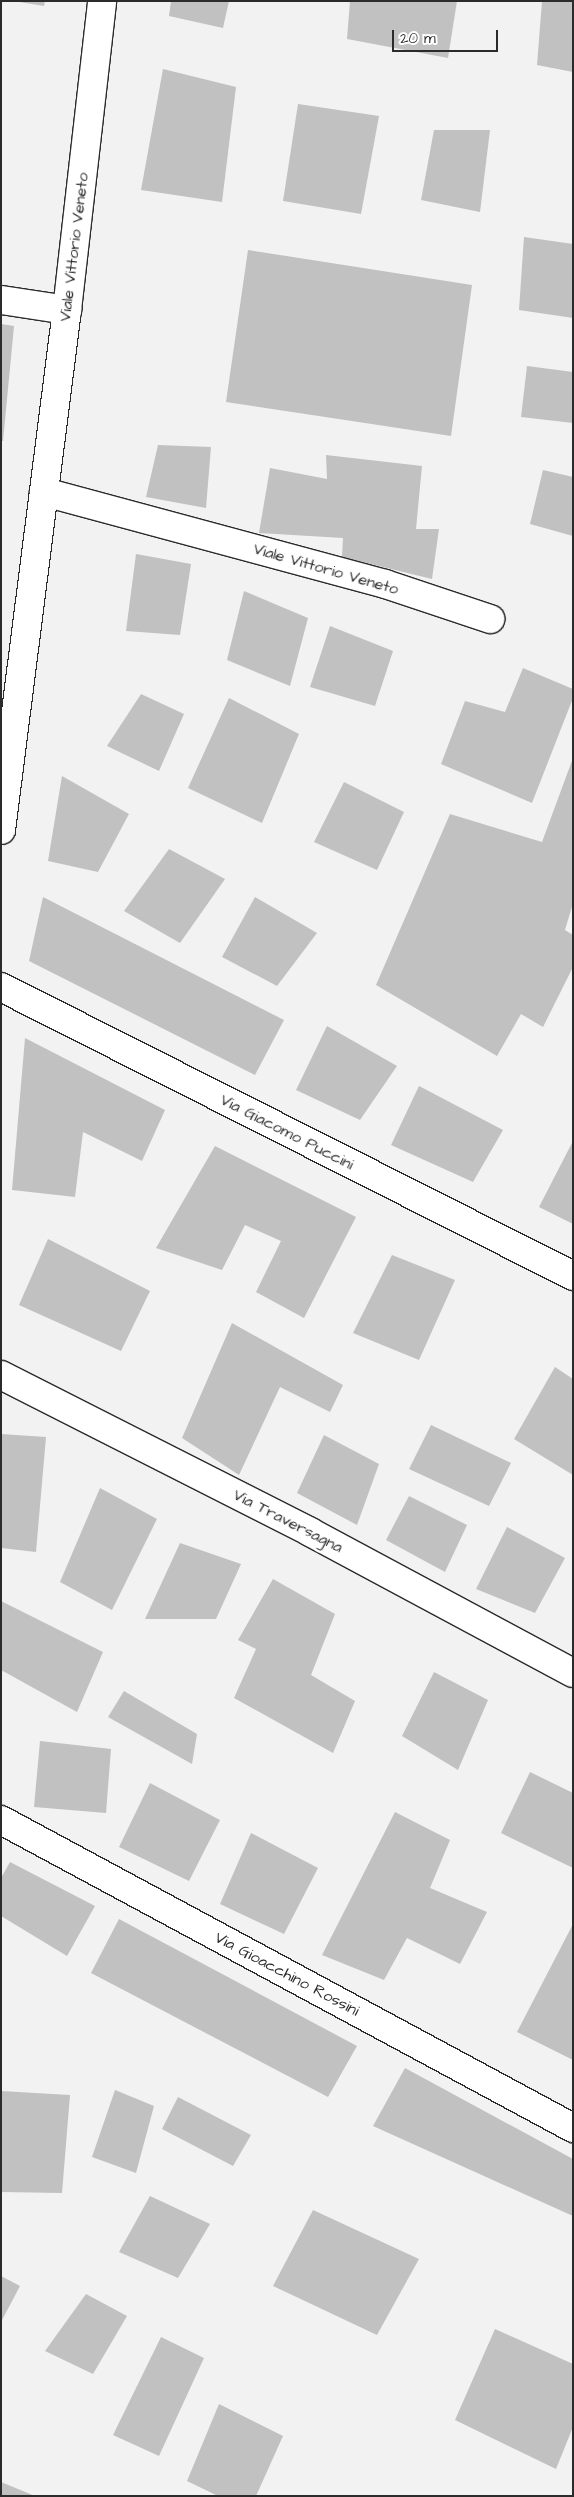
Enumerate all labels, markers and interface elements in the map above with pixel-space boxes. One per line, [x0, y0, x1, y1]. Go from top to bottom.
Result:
scale bar [394, 20, 500, 52]
text: 20 m [400, 28, 436, 49]
street label: Viale Vittorio Veneto [55, 171, 93, 323]
street label: Viale Vittorio Veneto [251, 539, 401, 599]
street label: Via Giacomo Puccini [217, 1090, 357, 1174]
street label: Via Traversagna [230, 1485, 346, 1557]
street label: Via Gioacchino Rossini [211, 1928, 363, 2020]

